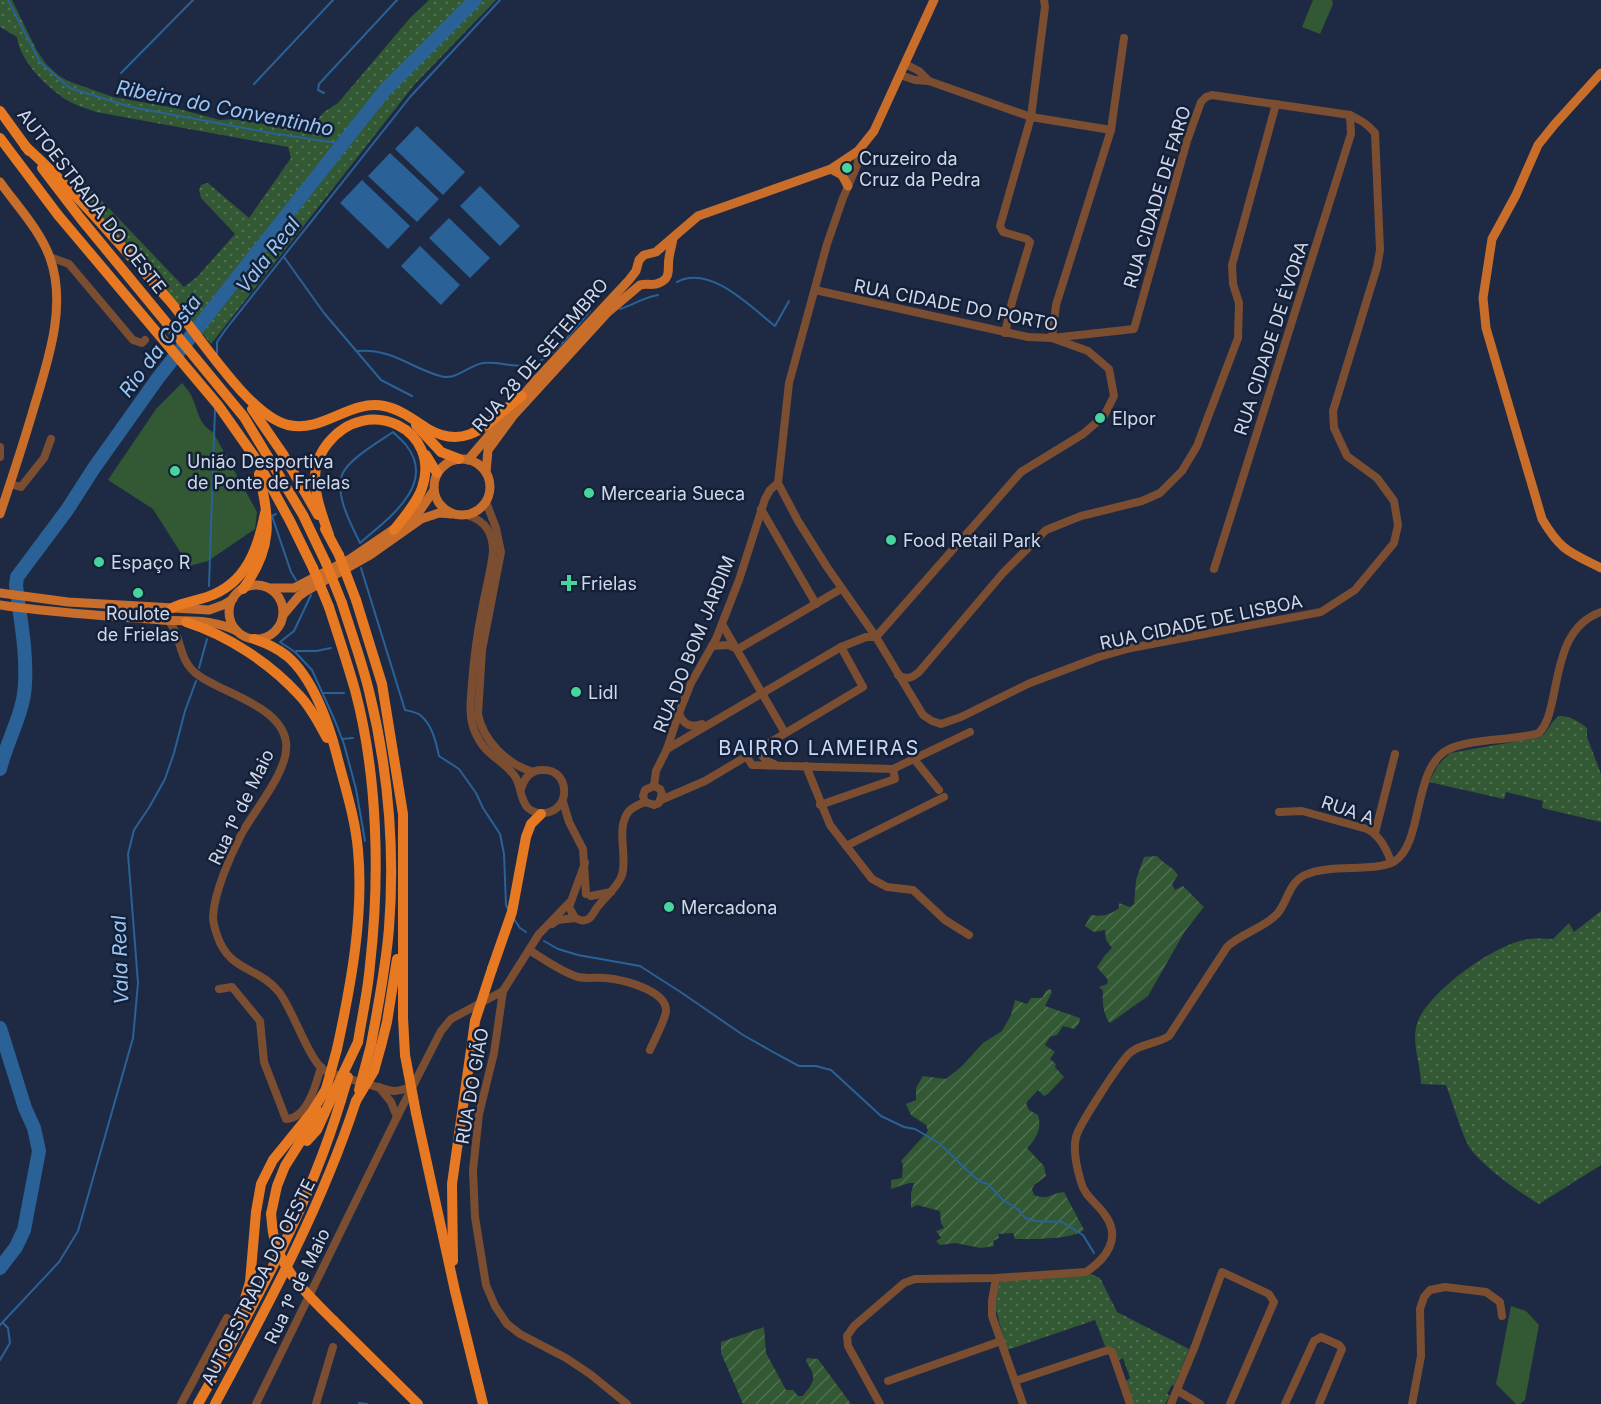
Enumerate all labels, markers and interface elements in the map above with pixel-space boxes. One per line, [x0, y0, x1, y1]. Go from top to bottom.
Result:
water label: Ribeira do Conventinho [114, 75, 336, 141]
street label: RUA CIDADE DE FARO [1119, 103, 1195, 291]
street label: AUTOESTRADA DO OESTE [13, 104, 171, 298]
place label: Cruzeiro da Cruz da Pedra [859, 148, 981, 190]
marker: Cruzeiro da Cruz da Pedra [840, 161, 854, 175]
water label: Vala Real [231, 212, 305, 297]
street label: RUA CIDADE DE ÉVORA [1229, 238, 1312, 438]
street label: RUA 28 DE SETEMBRO [468, 274, 612, 436]
street label: RUA CIDADE DO PORTO [852, 275, 1060, 335]
water label: Rio da Costa [114, 290, 206, 402]
place label: Elpor [1112, 408, 1156, 429]
marker: Elpor [1093, 411, 1107, 425]
place label: União Desportiva de Ponte de Frielas [187, 451, 350, 493]
marker: União Desportiva de Ponte de Frielas [168, 464, 182, 478]
place label: Mercearia Sueca [601, 483, 745, 504]
marker: Mercearia Sueca [582, 486, 596, 500]
place label: Food Retail Park [903, 530, 1041, 551]
marker: Food Retail Park [884, 533, 898, 547]
place label: Espaço R [111, 552, 191, 573]
street label: RUA DO BOM JARDIM [649, 553, 739, 735]
marker: Espaço R [92, 555, 106, 569]
place label: Frielas [581, 573, 637, 594]
marker: Frielas [562, 576, 576, 590]
marker: Roulote de Frielas [131, 586, 145, 600]
street label: RUA CIDADE DE LISBOA [1098, 590, 1304, 654]
place label: Roulote de Frielas [97, 603, 179, 645]
place label: Lidl [588, 682, 618, 703]
marker: Lidl [569, 685, 583, 699]
district label: BAIRRO LAMEIRAS [718, 736, 920, 760]
street label: Rua 1º de Maio [204, 746, 278, 868]
street label: RUA A [1319, 791, 1377, 829]
place label: Mercadona [681, 897, 777, 918]
marker: Mercadona [662, 900, 676, 914]
water label: Vala Real [106, 915, 134, 1005]
street label: RUA DO GIÃO [450, 1026, 493, 1146]
street label: AUTOESTRADA DO OESTE [197, 1175, 319, 1389]
street label: Rua 1º de Maio [260, 1225, 334, 1347]

